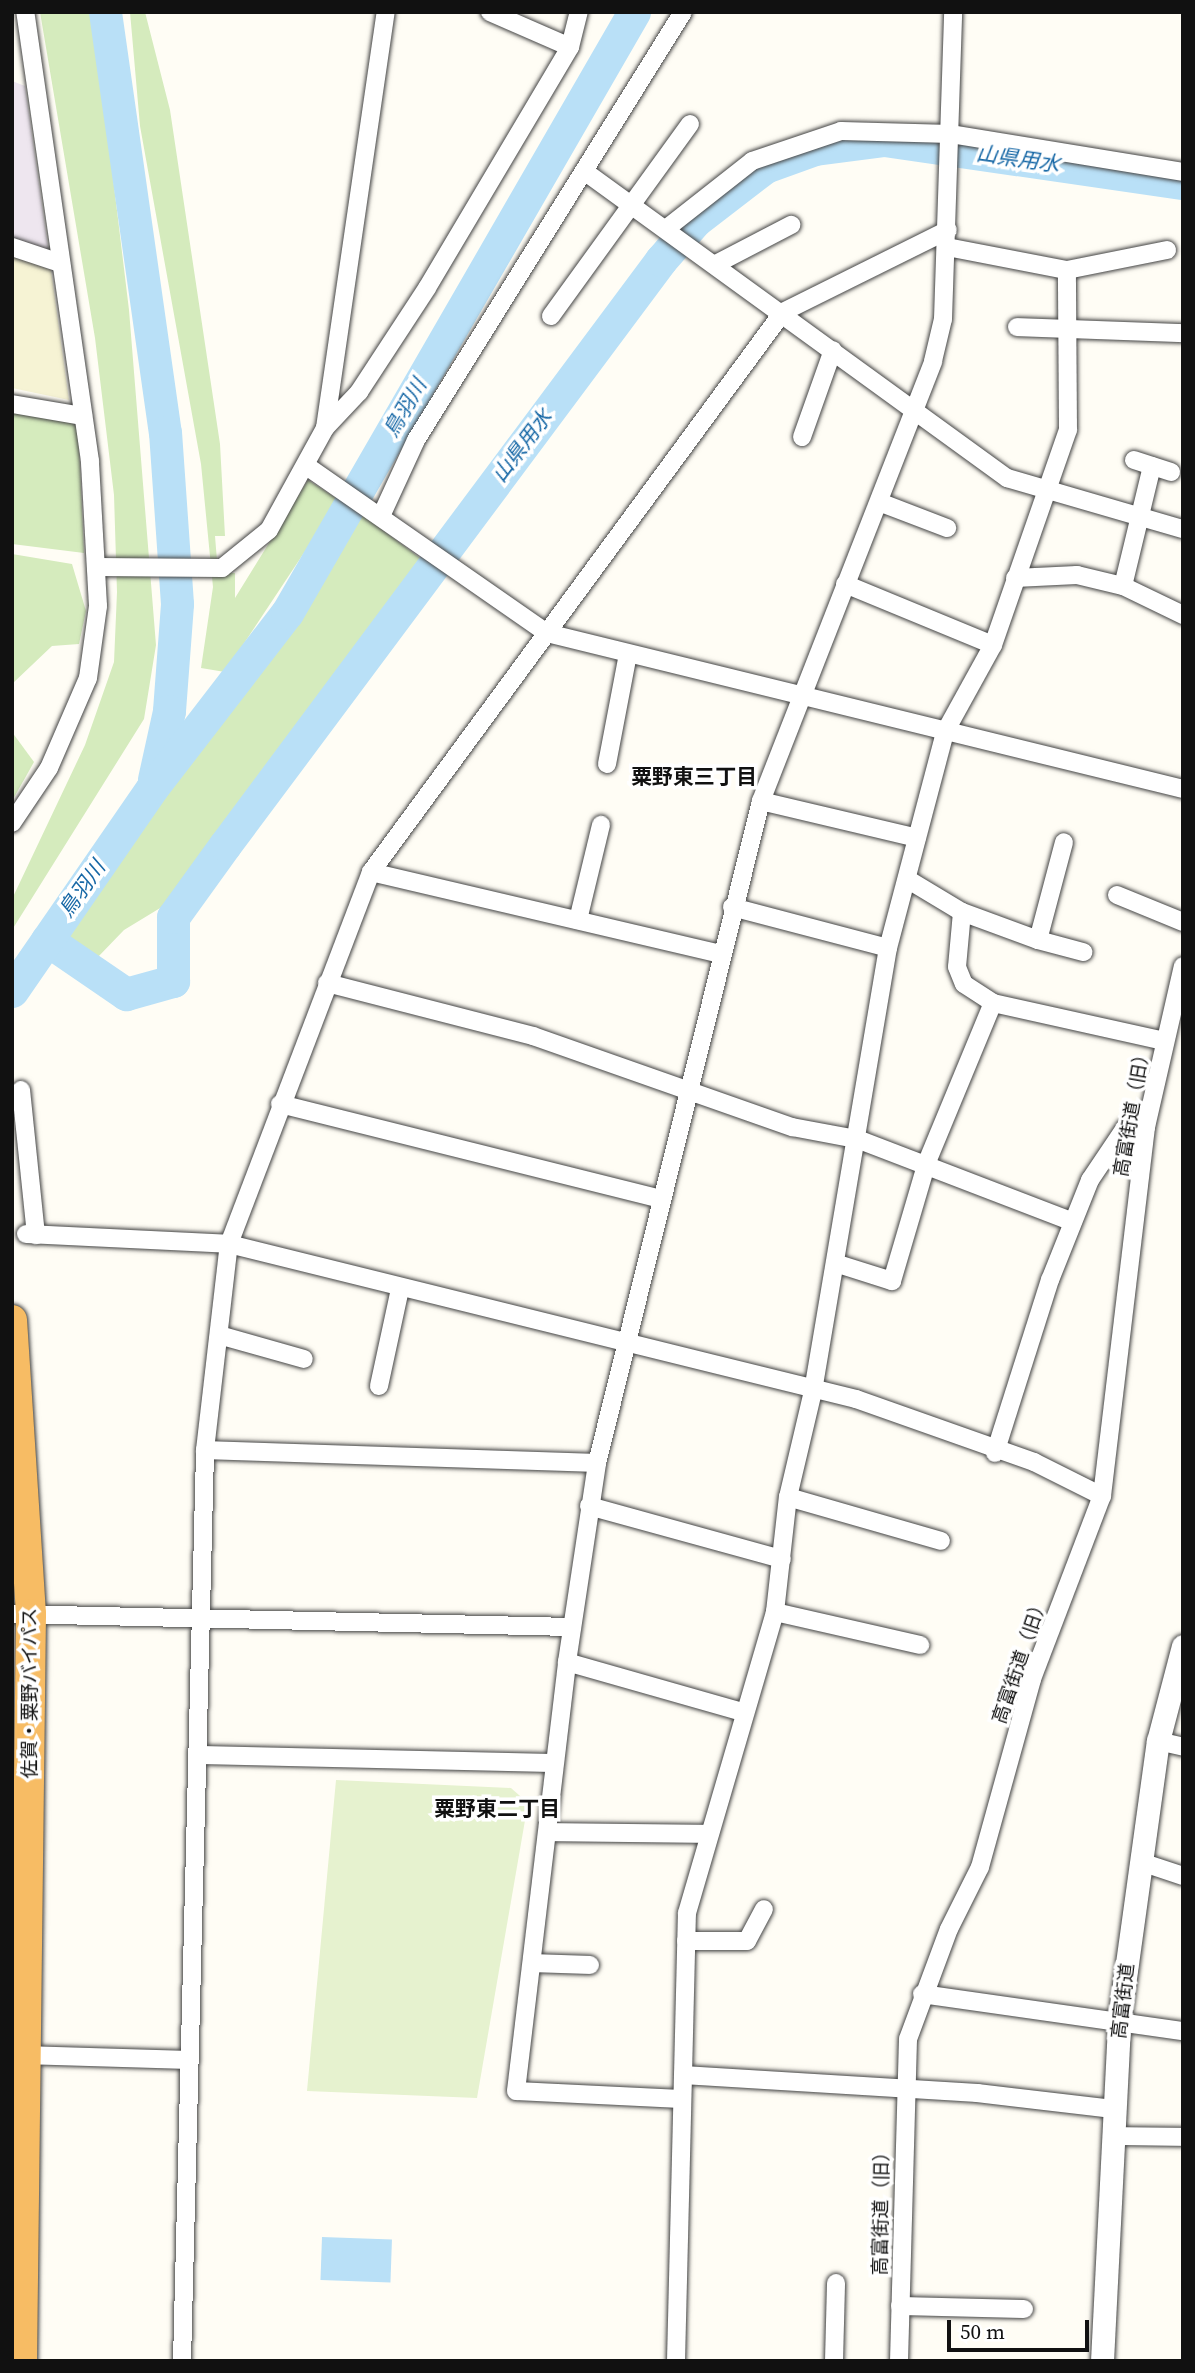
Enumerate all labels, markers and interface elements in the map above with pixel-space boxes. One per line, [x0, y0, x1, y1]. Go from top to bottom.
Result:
water label: 山県用水 [975, 141, 1061, 177]
water label: 鳥羽川 [378, 374, 432, 442]
water label: 山県用水 [487, 405, 557, 487]
district label: 粟野東三丁目 [631, 764, 757, 790]
water label: 鳥羽川 [54, 856, 110, 922]
street label: 高富街道（旧） [1109, 1044, 1155, 1178]
street label: 高富街道（旧） [988, 1593, 1052, 1727]
street label: 佐賀・粟野バイパス [19, 1608, 41, 1778]
district label: 粟野東二丁目 [434, 1796, 560, 1822]
street label: 高富街道 [1107, 1962, 1139, 2040]
street label: 高富街道（旧） [868, 2142, 894, 2276]
scale bar [950, 2306, 1092, 2350]
text: 50 m [960, 2317, 1005, 2346]

